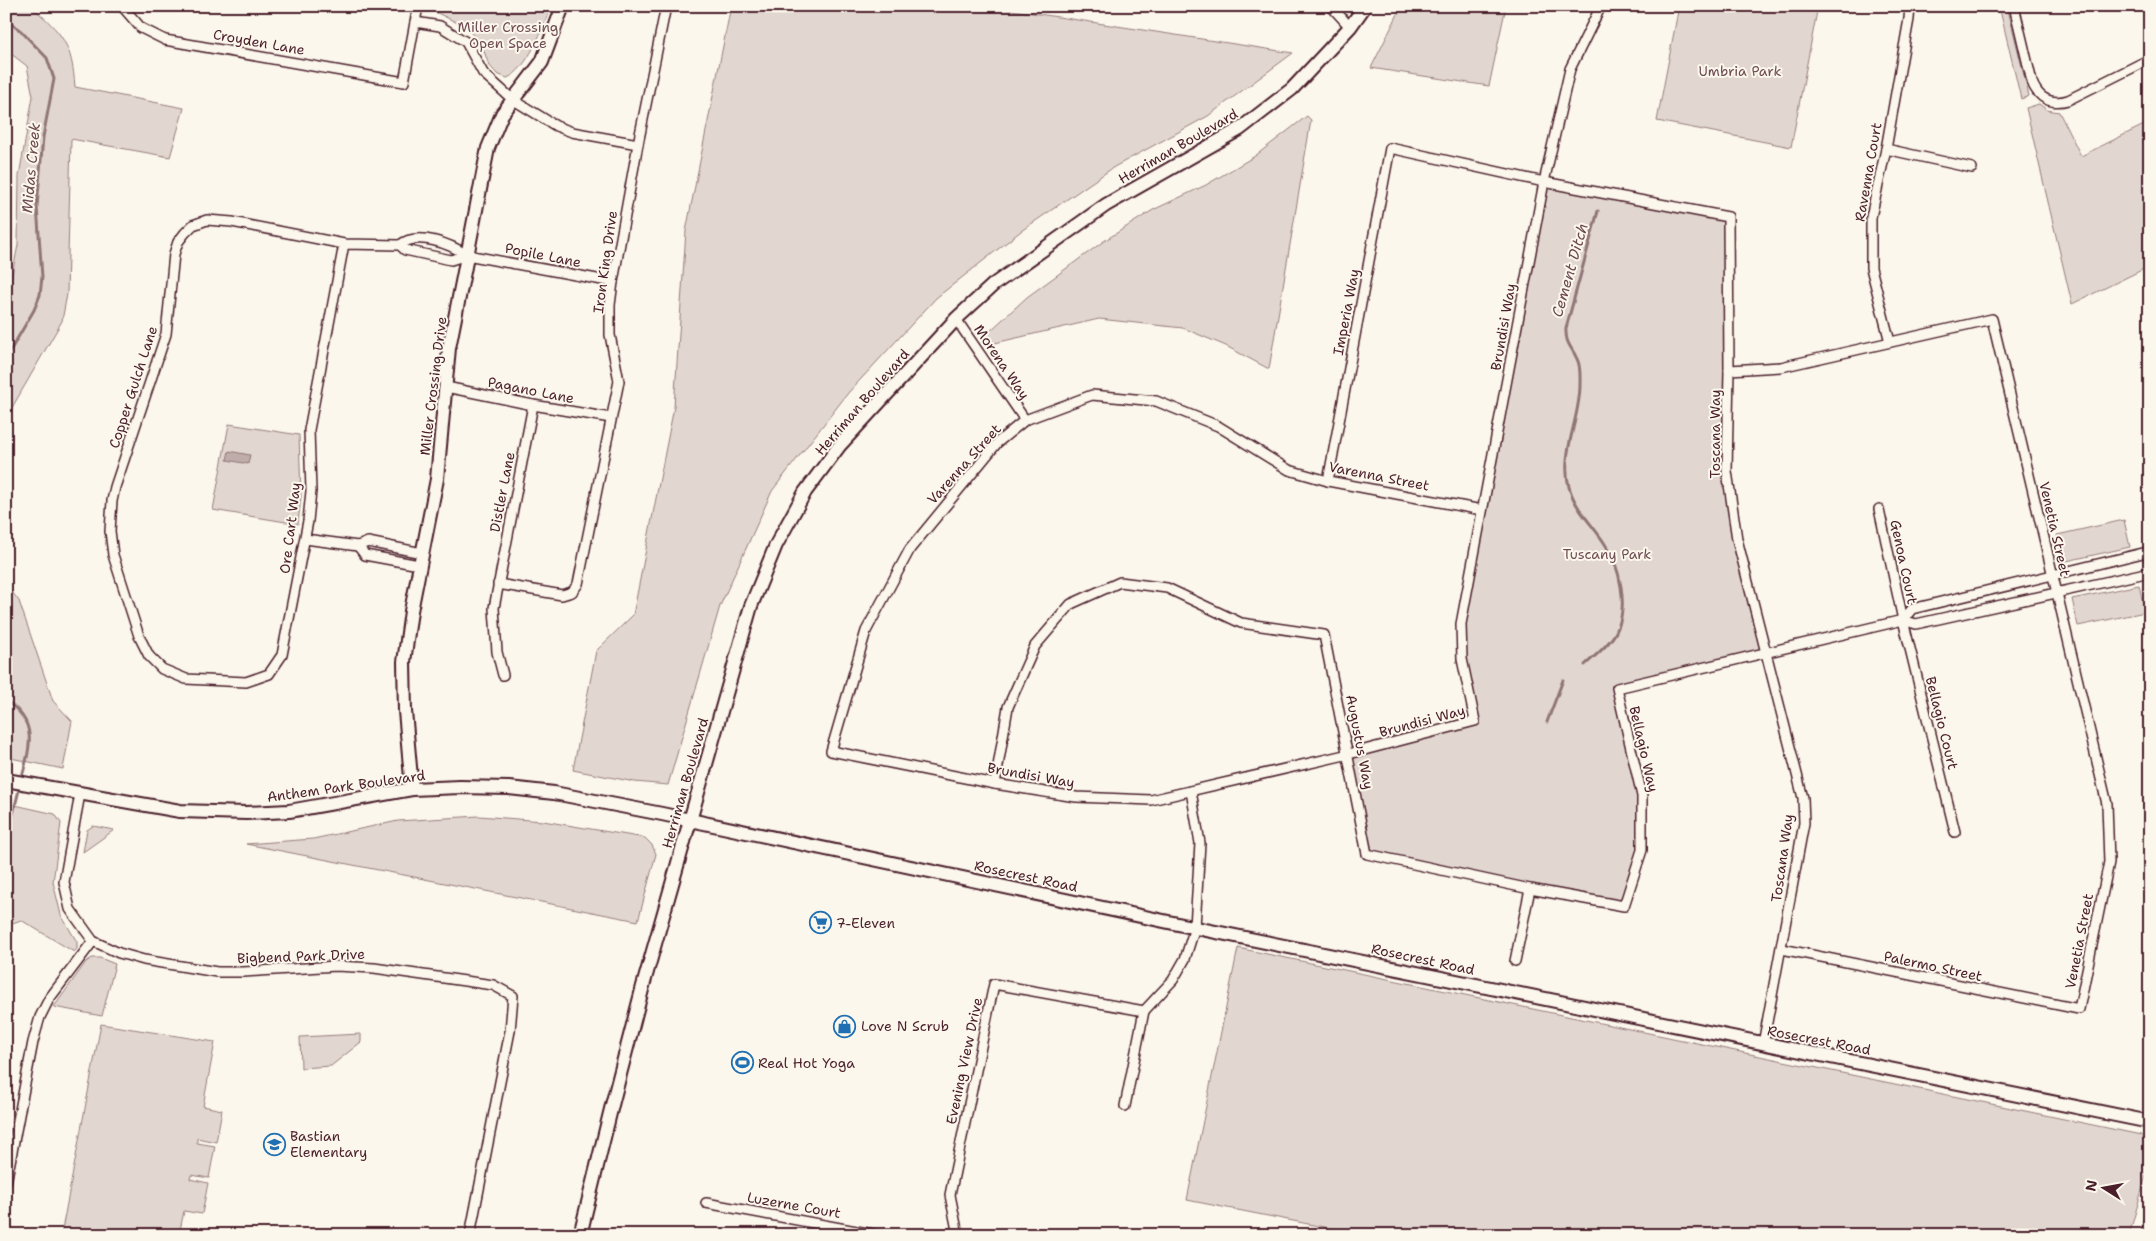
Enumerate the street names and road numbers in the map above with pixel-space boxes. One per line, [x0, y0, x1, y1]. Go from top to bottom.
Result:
street label: Croyden Lane [212, 25, 306, 59]
street label: Herriman Boulevard [1115, 104, 1241, 188]
street label: Ravenna Court [1850, 121, 1886, 223]
street label: Iron King Drive [589, 209, 621, 315]
street label: Popile Lane [503, 239, 583, 271]
street label: Imperia Way [1329, 267, 1363, 357]
street label: Brundisi Way [1486, 282, 1520, 372]
street label: Miller Crossing Drive [416, 315, 450, 457]
street label: Morena Way [970, 321, 1034, 403]
street label: Copper Gulch Lane [105, 324, 161, 450]
street label: Herriman Boulevard [811, 345, 913, 459]
street label: Pagano Lane [486, 373, 576, 407]
street label: Toscana Way [1706, 390, 1724, 478]
street label: Varenna Street [923, 420, 1005, 508]
street label: Distler Lane [485, 450, 519, 534]
street label: Varenna Street [1327, 457, 1431, 495]
street label: Venetia Street [2035, 480, 2075, 578]
street label: Ore Cart Way [275, 481, 305, 575]
street label: Genoa Court [1886, 518, 1922, 606]
street label: Bellagio Court [1922, 675, 1962, 771]
street label: Augustus Way [1342, 693, 1378, 791]
street label: Brundisi Way [1377, 701, 1467, 741]
street label: Bellagio Way [1625, 704, 1663, 794]
street label: Herriman Boulevard [658, 715, 712, 850]
street label: Brundisi Way [986, 758, 1076, 792]
street label: Anthem Park Boulevard [266, 766, 426, 806]
street label: Toscana Way [1767, 813, 1797, 903]
street label: Rosecrest Road [973, 856, 1079, 896]
street label: Venetia Street [2061, 892, 2097, 990]
street label: Rosecrest Road [1370, 939, 1476, 979]
street label: Bigbend Park Drive [237, 945, 365, 967]
street label: Palermo Street [1882, 947, 1984, 985]
street label: Evening View Drive [942, 996, 986, 1126]
street label: Rosecrest Road [1766, 1021, 1872, 1059]
street label: Luzerne Court [746, 1188, 842, 1222]

